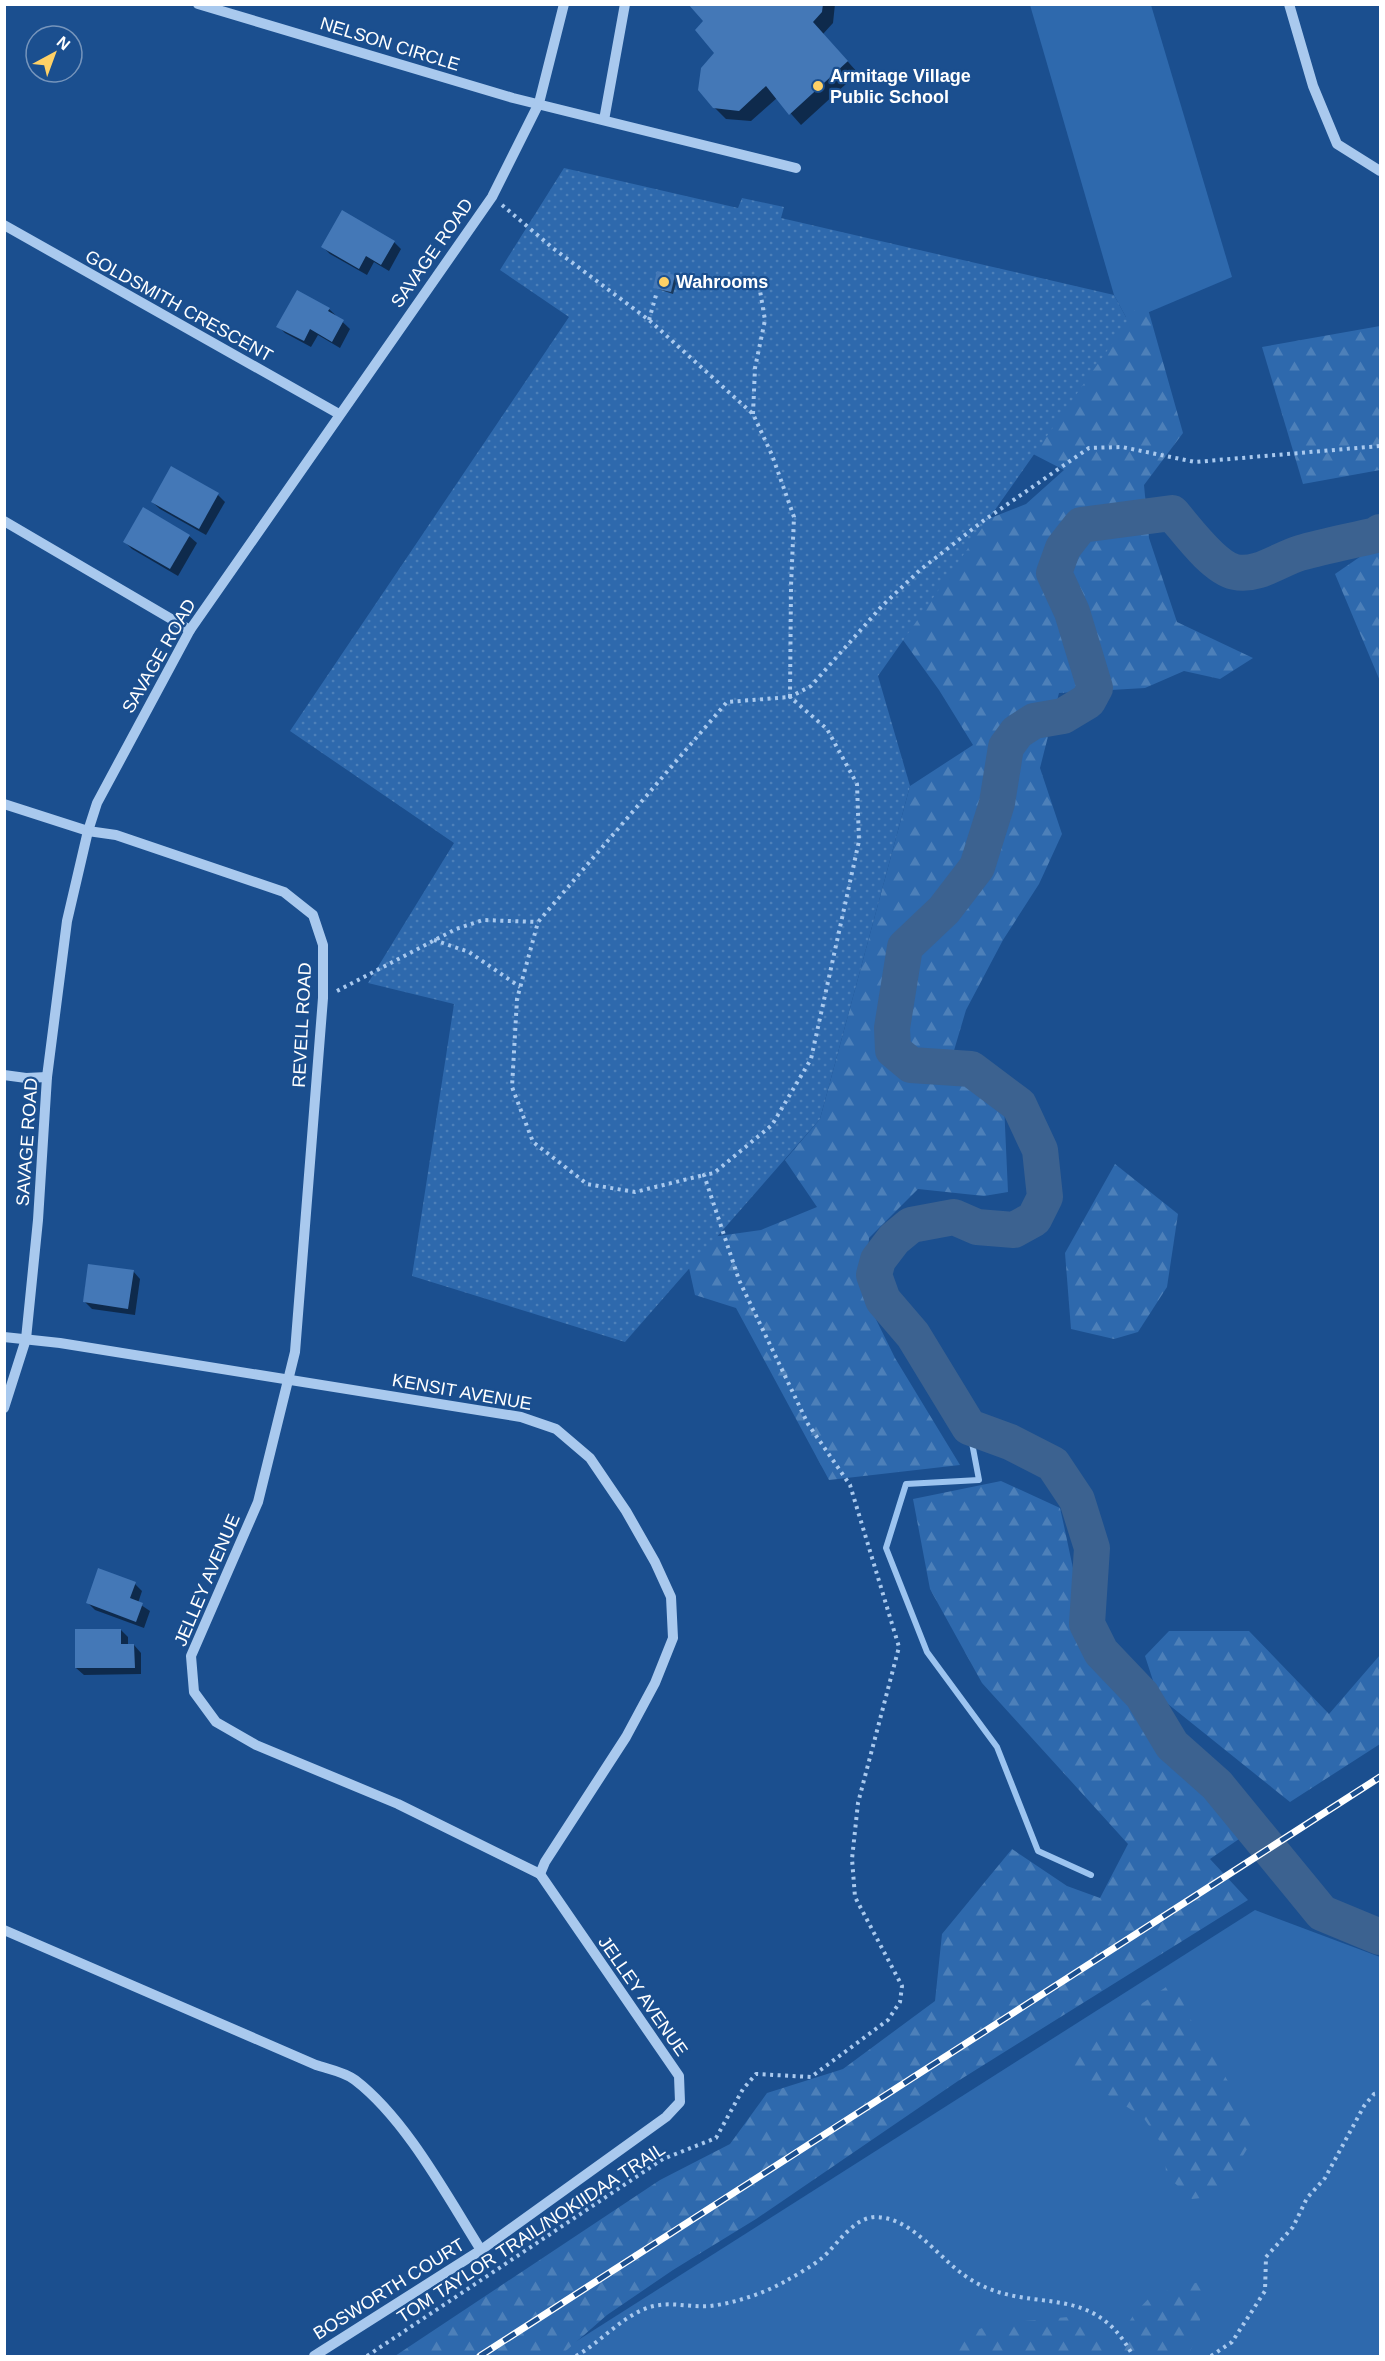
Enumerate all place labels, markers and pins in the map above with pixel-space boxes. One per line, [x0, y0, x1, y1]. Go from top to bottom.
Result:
place label: Armitage Village Public School [830, 66, 971, 107]
marker: Armitage Village Public School [811, 79, 825, 93]
place label: Wahrooms [676, 272, 768, 292]
marker: Wahrooms [657, 275, 671, 289]

